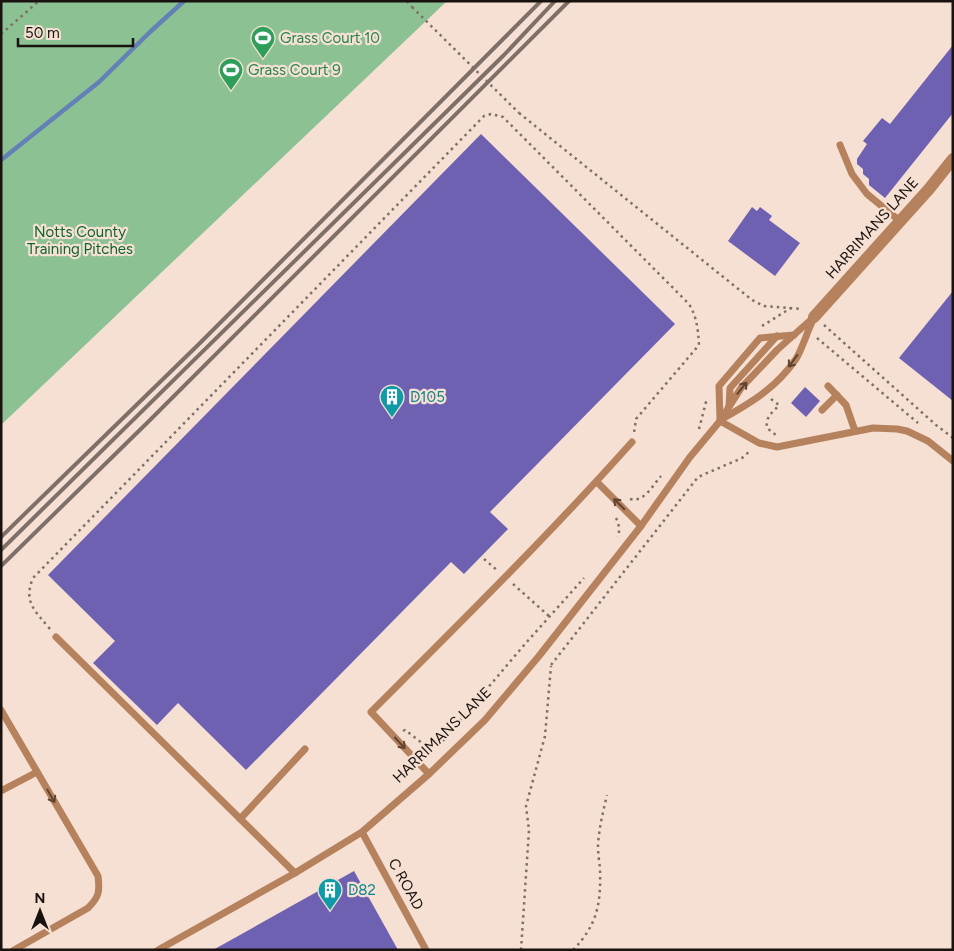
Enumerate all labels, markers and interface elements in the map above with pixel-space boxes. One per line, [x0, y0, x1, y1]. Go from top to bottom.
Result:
scale bar [18, 15, 132, 47]
text: 50 m [25, 24, 60, 42]
sports icon: Grass Court 10 [250, 25, 276, 59]
place label: Grass Court 10 [280, 29, 380, 47]
sports icon: Grass Court 9 [218, 57, 244, 91]
place label: Grass Court 9 [248, 61, 341, 79]
street label: HARRIMANS LANE [822, 174, 922, 282]
park label: Notts County Training Pitches [27, 223, 133, 258]
one-way arrow [788, 354, 798, 368]
one-way arrow [737, 381, 748, 394]
building icon: D105 [379, 384, 405, 418]
place label: D105 [410, 388, 445, 406]
one-way arrow [613, 497, 625, 510]
street label: HARRIMANS LANE [389, 683, 495, 787]
one-way arrow [394, 736, 406, 749]
one-way arrow [47, 788, 57, 803]
street label: C ROAD [385, 855, 427, 913]
building icon: D82 [317, 877, 343, 911]
place label: D82 [348, 881, 376, 899]
north arrow [15, 886, 65, 936]
text: N [35, 890, 45, 907]

